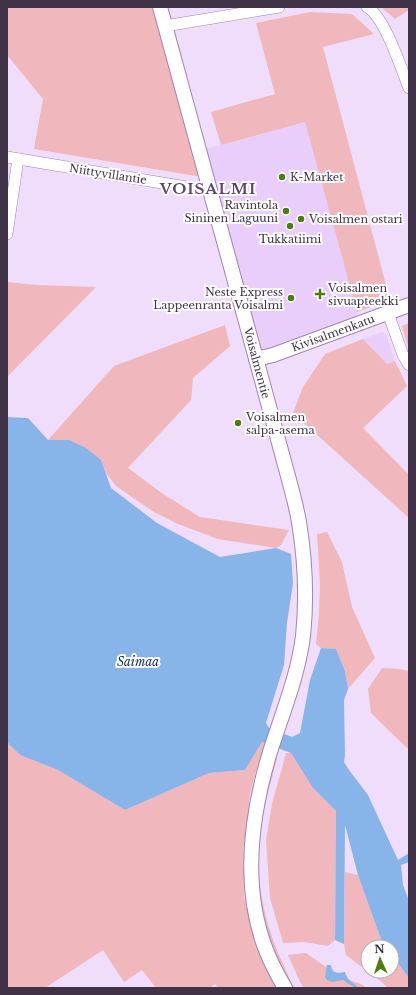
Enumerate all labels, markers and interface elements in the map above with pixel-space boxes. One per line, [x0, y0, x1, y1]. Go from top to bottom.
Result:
street label: Niittyvillantie [68, 161, 148, 187]
place label: K-Market [290, 170, 344, 184]
marker: K-Market [277, 172, 287, 182]
district label: VOISALMI [159, 179, 256, 198]
place label: Ravintola Sininen Laguuni [184, 198, 279, 225]
marker: Ravintola Sininen Laguuni [281, 206, 291, 216]
place label: Voisalmen ostari [308, 212, 403, 226]
marker: Voisalmen ostari [296, 214, 306, 224]
marker: Tukkatiimi [285, 221, 295, 231]
place label: Tukkatiimi [259, 232, 321, 246]
place label: Voisalmen sivuapteekki [327, 281, 399, 308]
place label: Neste Express Lappeenranta Voisalmi [153, 285, 283, 312]
marker: Voisalmen sivuapteekki [315, 289, 325, 299]
marker: Neste Express Lappeenranta Voisalmi [286, 293, 296, 303]
street label: Kivisalmenkatu [290, 311, 377, 355]
street label: Voisalmentie [241, 325, 273, 400]
place label: Voisalmen salpa-asema [245, 410, 316, 437]
marker: Voisalmen salpa-asema [233, 418, 243, 428]
water label: Saimaa [117, 654, 159, 669]
north arrow [360, 939, 400, 979]
text: N [374, 942, 386, 956]

